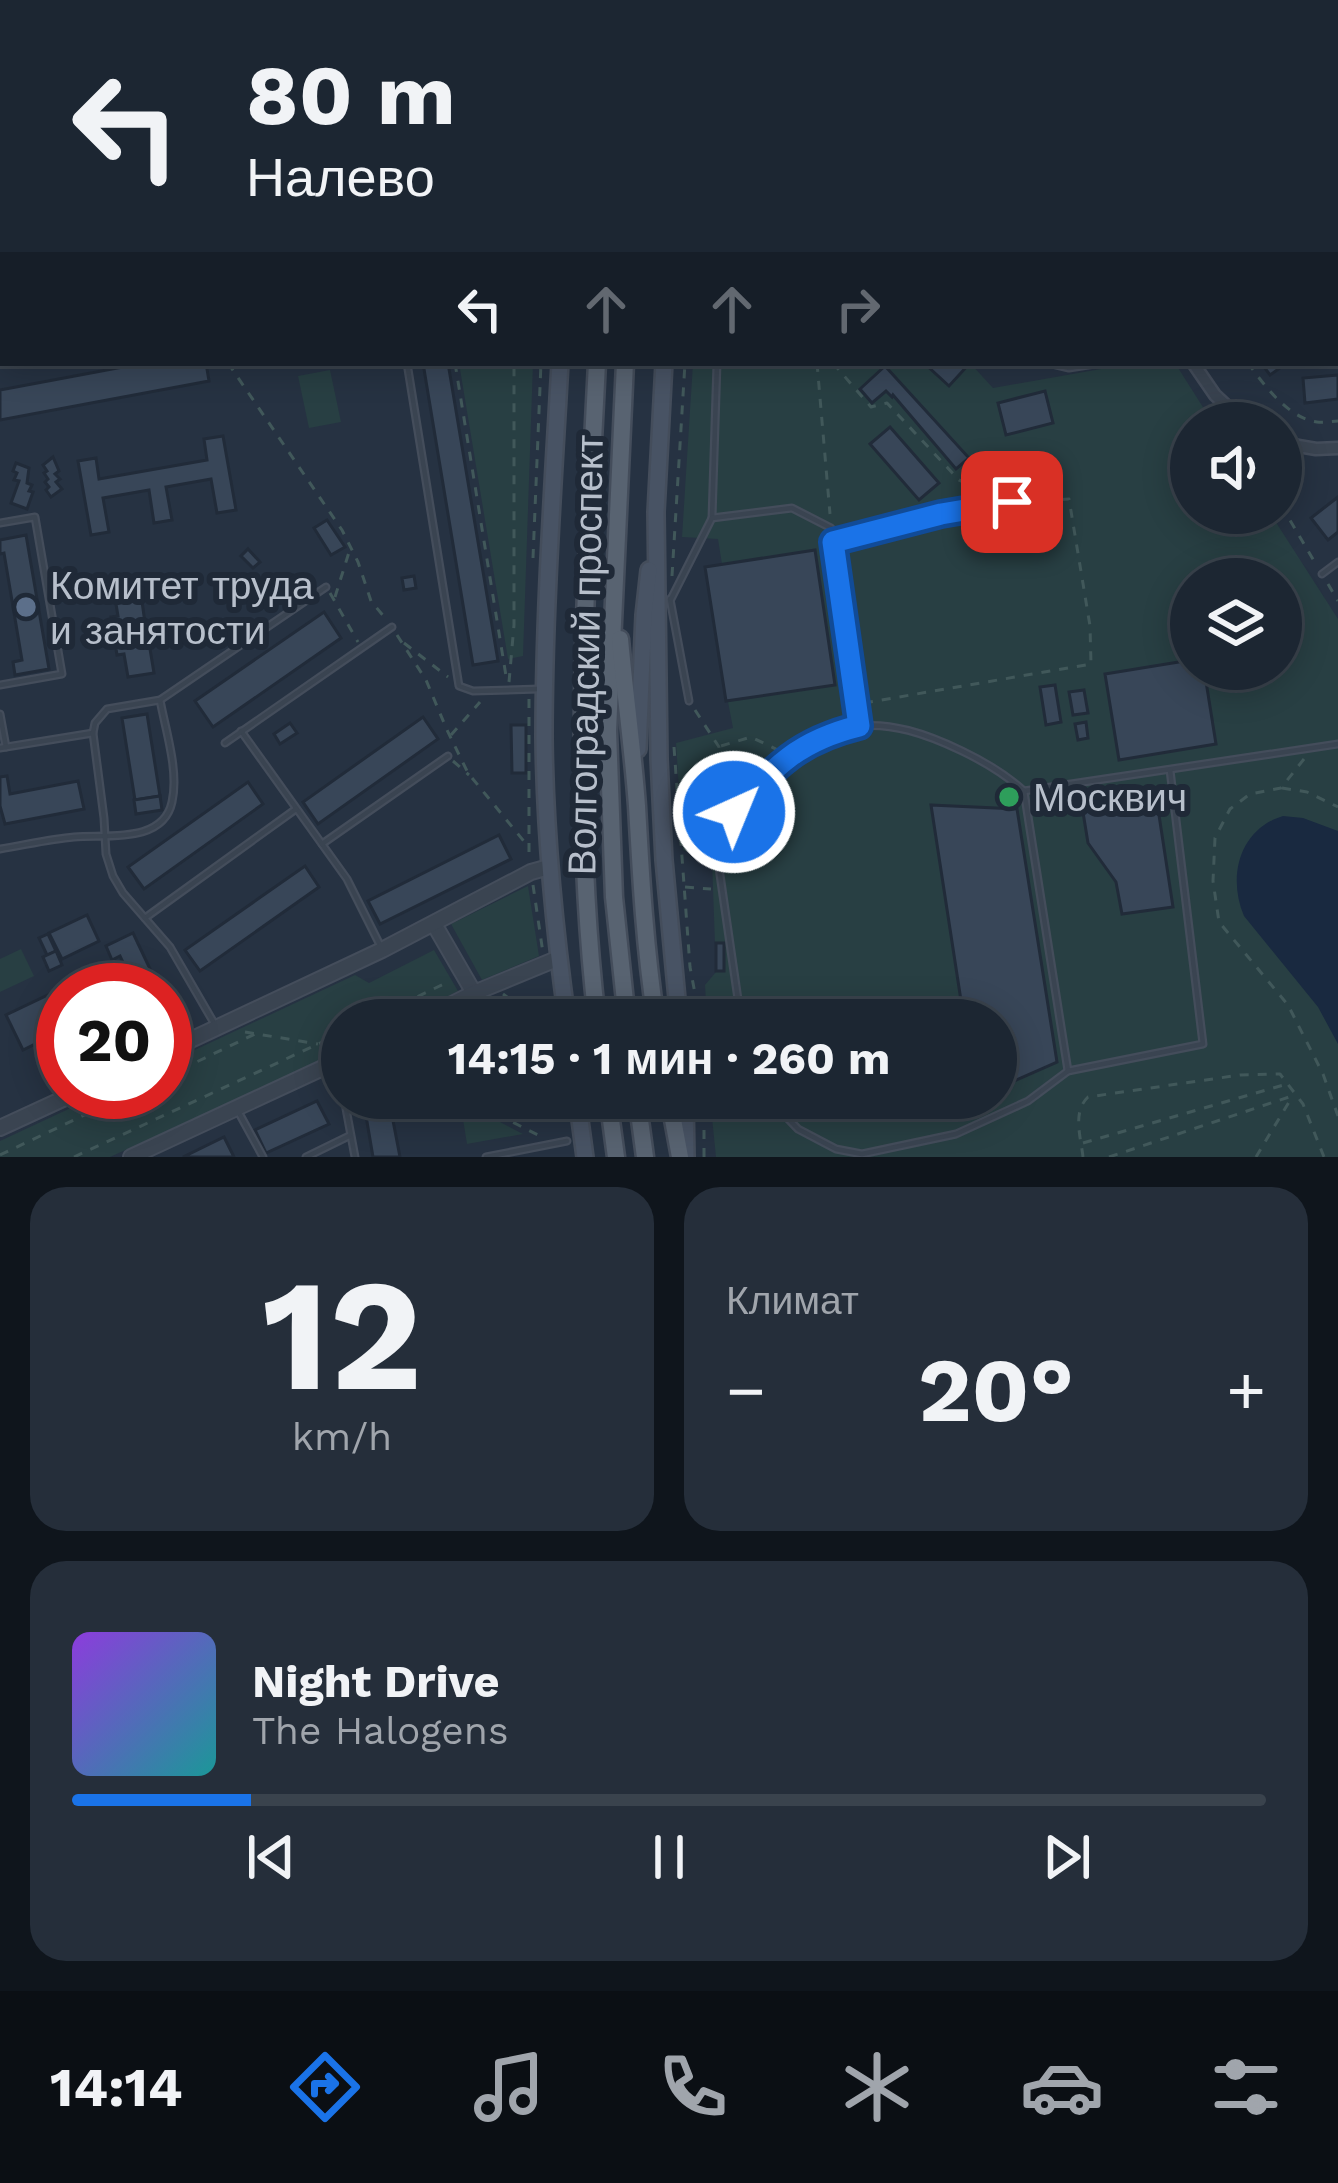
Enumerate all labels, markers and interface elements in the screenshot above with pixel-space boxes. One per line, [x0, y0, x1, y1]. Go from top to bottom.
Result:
text: 80 m [246, 46, 456, 144]
icon: left [48, 48, 204, 204]
text: Налево [246, 146, 435, 209]
icon: left [447, 276, 513, 342]
icon: ahead [573, 276, 639, 342]
icon: ahead [699, 276, 765, 342]
icon: right [825, 276, 891, 342]
map controls [1170, 402, 1302, 690]
button: sound [1170, 402, 1302, 534]
street label: Волгоградский проспект [559, 434, 612, 876]
pin [961, 451, 1063, 553]
icon: arrive [979, 469, 1045, 535]
button: layers [1170, 558, 1302, 690]
place label: Комитет труда и занятости [50, 563, 314, 653]
marker: Комитет труда и занятости [13, 594, 39, 620]
position arrow [671, 749, 797, 875]
place label: Москвич [1033, 775, 1187, 820]
marker: Москвич [996, 784, 1022, 810]
speed limit sign: 20 [36, 963, 192, 1119]
text: 14:15 · 1 мин · 260 m [448, 1032, 890, 1085]
text: 12 [262, 1244, 422, 1427]
text: Климат [726, 1278, 859, 1323]
text: 20° [918, 1337, 1074, 1443]
text: − [726, 1352, 766, 1429]
text: + [1226, 1352, 1266, 1429]
text: km/h [292, 1414, 392, 1459]
text: Night Drive [252, 1655, 500, 1708]
text: The Halogens [252, 1708, 508, 1753]
icon: previous [238, 1824, 304, 1890]
icon: pause [636, 1824, 702, 1890]
icon: next [1034, 1824, 1100, 1890]
icon: directions [283, 2045, 367, 2129]
icon: music [467, 2045, 551, 2129]
icon: phone [651, 2045, 735, 2129]
icon: climate [835, 2045, 919, 2129]
icon: car [1020, 2045, 1104, 2129]
icon: filters [1204, 2045, 1288, 2129]
text: 14:14 [50, 2056, 183, 2119]

